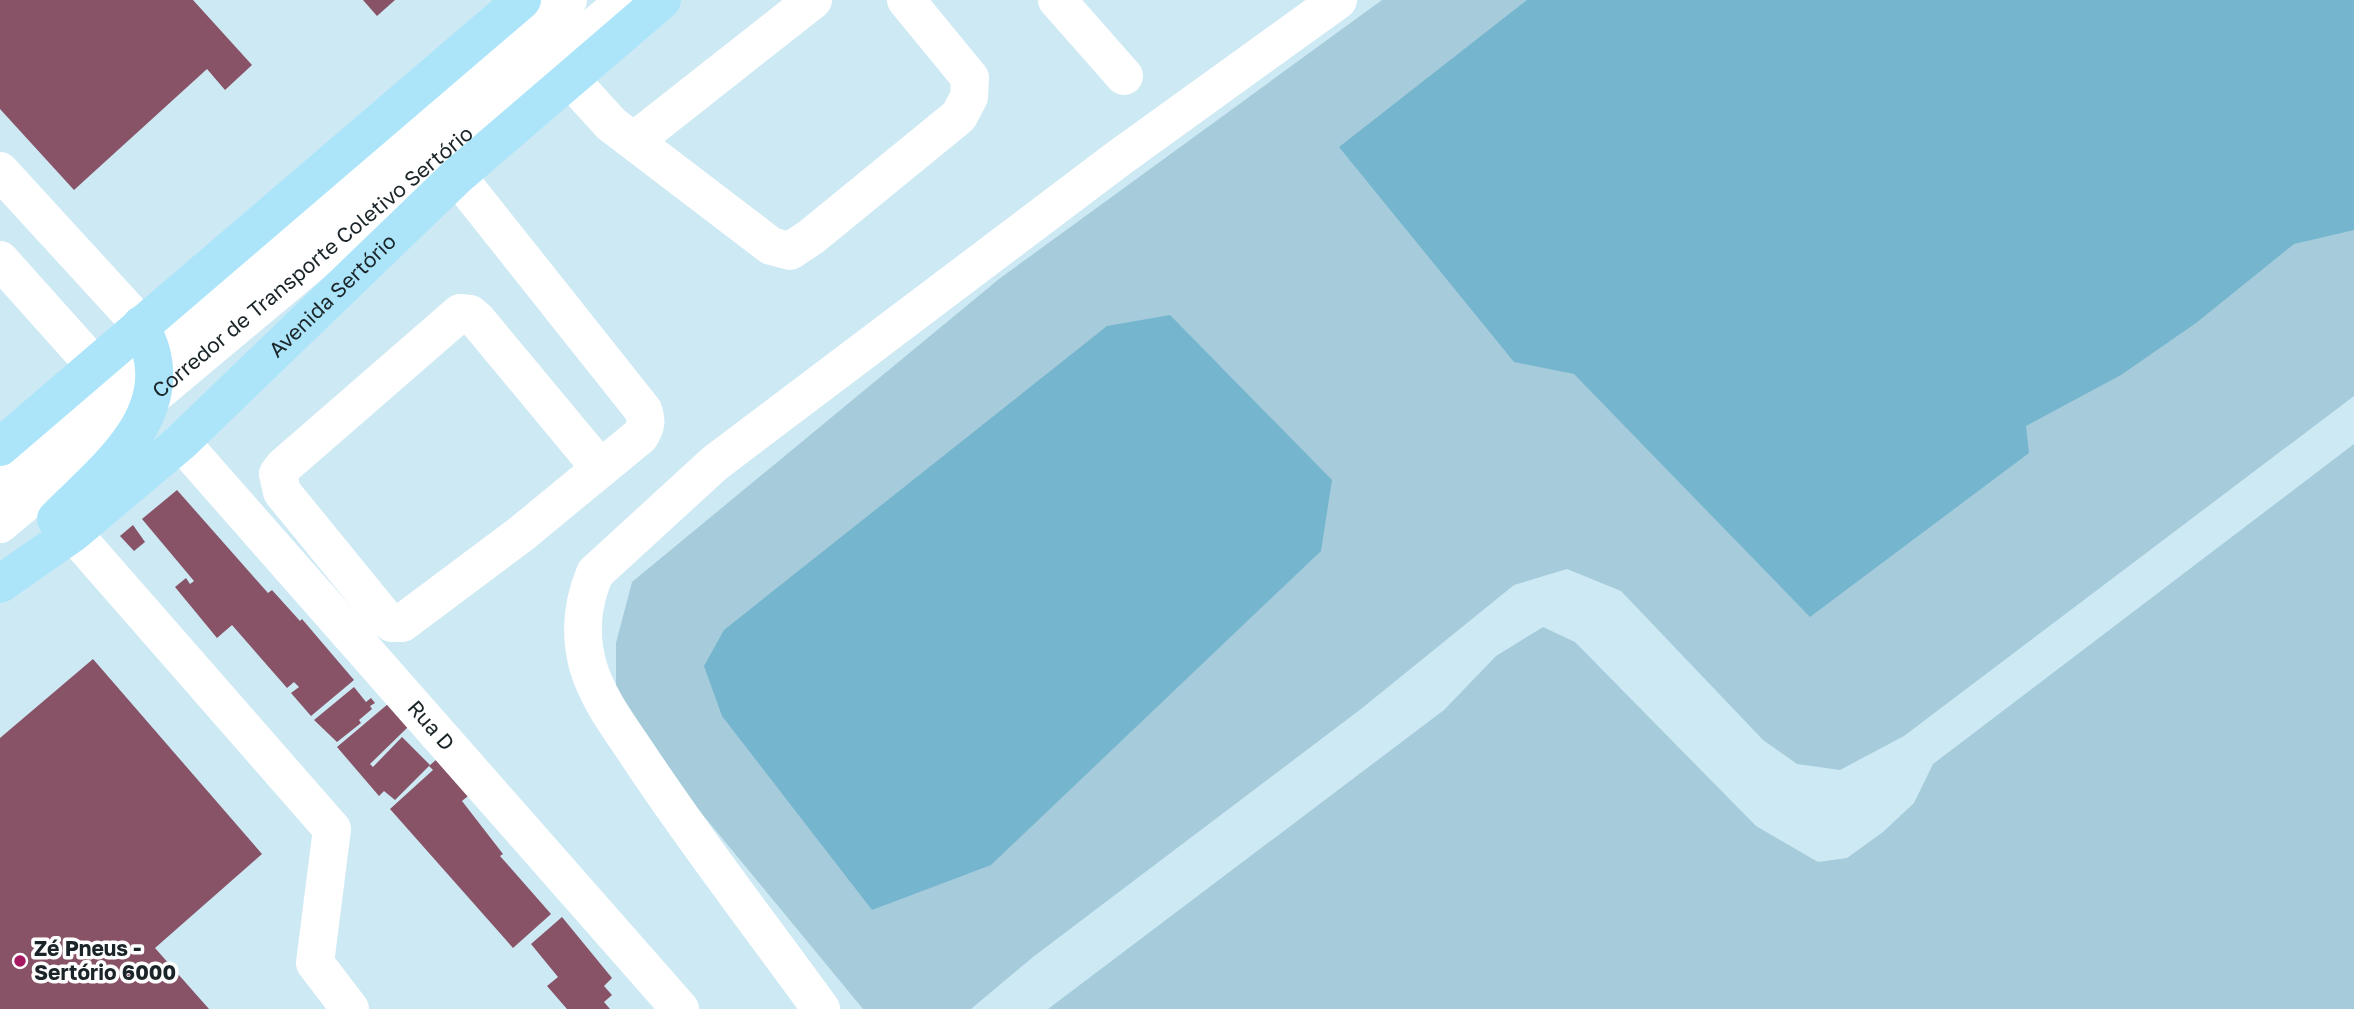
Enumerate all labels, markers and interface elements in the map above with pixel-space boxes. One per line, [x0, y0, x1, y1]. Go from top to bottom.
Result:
street label: Corredor de Transporte Coletivo Sertório [147, 120, 478, 403]
street label: Avenida Sertório [263, 228, 401, 362]
street label: Rua D [402, 695, 461, 756]
place label: Zé Pneus - Sertório 6000 [34, 935, 176, 985]
marker: Zé Pneus - Sertório 6000 [12, 953, 28, 969]

